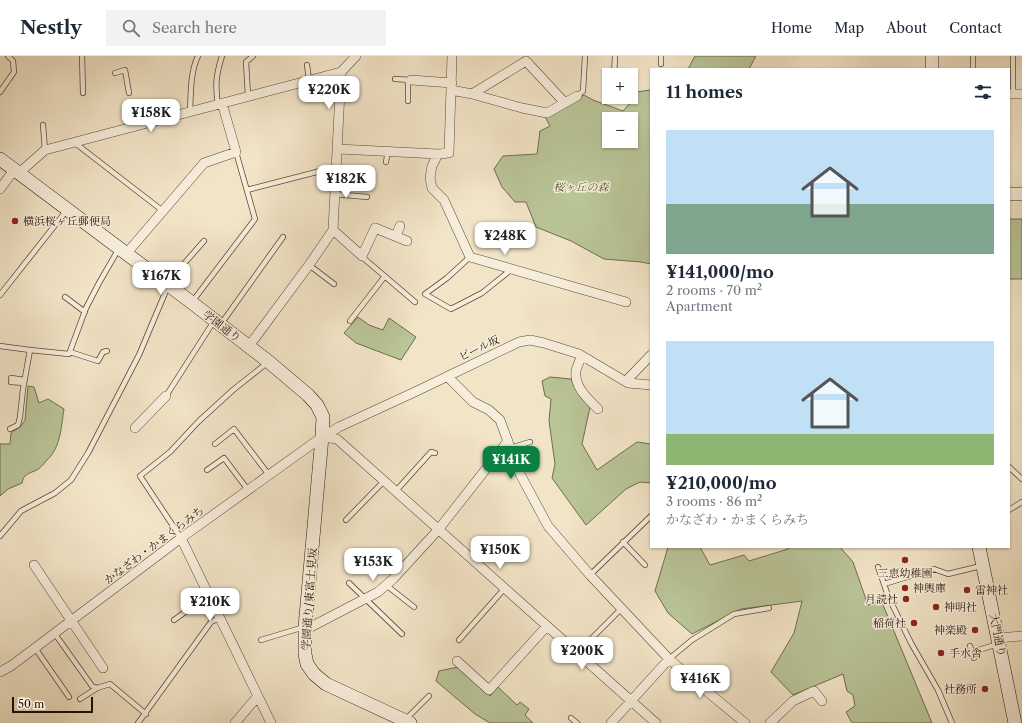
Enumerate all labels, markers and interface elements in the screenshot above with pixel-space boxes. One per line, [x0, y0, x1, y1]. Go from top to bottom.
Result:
search box [106, 10, 386, 46]
text: Nestly [20, 16, 82, 39]
icon: search [120, 17, 142, 39]
text: Search here [152, 18, 237, 37]
text: Home [771, 19, 812, 37]
text: Map [834, 19, 864, 37]
text: About [886, 19, 927, 37]
text: Contact [949, 19, 1002, 37]
map controls [602, 68, 638, 148]
button: + [602, 68, 638, 104]
pin: ¥220K [301, 76, 357, 110]
text: ¥220K [308, 81, 350, 97]
icon: filters [972, 81, 994, 103]
text: 11 homes [666, 82, 743, 102]
pin: ¥158K [123, 99, 179, 133]
text: ¥158K [131, 104, 171, 120]
button: − [602, 112, 638, 148]
icon: home [794, 156, 866, 228]
pin: ¥182K [318, 165, 374, 199]
text: ¥182K [326, 170, 366, 186]
park label: 桜ヶ丘の森 [554, 180, 609, 194]
place label: 横浜桜ヶ丘郵便局 [23, 214, 111, 228]
marker: 横浜桜ヶ丘郵便局 [10, 216, 20, 226]
pin: ¥248K [477, 222, 533, 256]
text: ¥248K [484, 227, 526, 243]
pin: ¥167K [133, 262, 189, 296]
text: ¥141,000/mo [666, 262, 774, 282]
text: ¥167K [141, 267, 181, 283]
text: 2 rooms · 70 m² [666, 282, 762, 298]
text: Apartment [666, 298, 733, 314]
street label: 学園通り [200, 307, 244, 345]
street label: ビール坂 [456, 332, 502, 364]
icon: home [794, 367, 866, 439]
pin: ¥141K [483, 446, 539, 480]
text: ¥141K [492, 451, 530, 467]
text: ¥210,000/mo [666, 473, 777, 493]
text: 3 rooms · 86 m² [666, 493, 762, 509]
street label: かなざわ・かまくらみち [101, 503, 207, 587]
text: かなざわ・かまくらみち [666, 511, 809, 527]
pin: ¥150K [472, 536, 528, 570]
text: ¥150K [480, 541, 520, 557]
street label: 学園通り/東富士見坂 [298, 547, 320, 651]
pin: ¥153K [345, 548, 401, 582]
text: ¥153K [353, 553, 393, 569]
marker: 三恵幼稚園 [900, 555, 910, 565]
place label: 三恵幼稚園 [878, 566, 933, 580]
place label: 神輿庫 [913, 581, 946, 595]
marker: 神輿庫 [900, 583, 910, 593]
place label: 雷神社 [975, 583, 1008, 597]
marker: 雷神社 [962, 585, 972, 595]
pin: ¥210K [182, 588, 238, 622]
place label: 月読社 [865, 592, 898, 606]
text: ¥210K [190, 593, 230, 609]
marker: 月読社 [901, 594, 911, 604]
place label: 神明社 [944, 600, 977, 614]
marker: 神明社 [931, 602, 941, 612]
street label: 大門通り [987, 612, 1009, 658]
place label: 稲荷社 [873, 616, 906, 630]
marker: 稲荷社 [909, 618, 919, 628]
place label: 神楽殿 [934, 623, 967, 637]
marker: 神楽殿 [970, 625, 980, 635]
pin: ¥200K [554, 637, 610, 671]
text: ¥200K [560, 642, 604, 658]
place label: 手水舎 [949, 646, 982, 660]
marker: 手水舎 [936, 648, 946, 658]
pin: ¥416K [672, 665, 728, 699]
text: ¥416K [680, 670, 720, 686]
place label: 社務所 [944, 682, 977, 696]
marker: 社務所 [980, 684, 990, 694]
scale bar [12, 695, 93, 714]
text: 50 m [18, 697, 44, 711]

